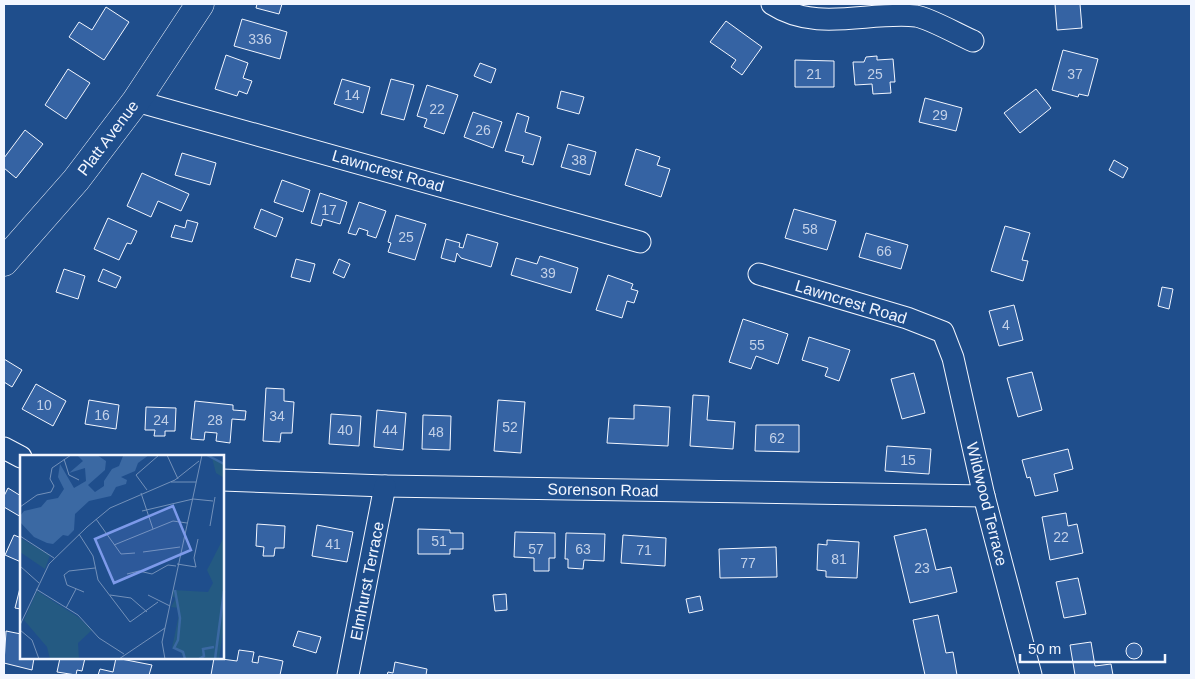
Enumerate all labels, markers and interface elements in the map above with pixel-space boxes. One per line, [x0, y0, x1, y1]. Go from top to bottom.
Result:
house number: 336 [248, 31, 272, 47]
house number: 21 [806, 66, 822, 82]
house number: 25 [867, 66, 883, 82]
house number: 37 [1067, 66, 1083, 82]
house number: 14 [344, 87, 360, 103]
street label: Platt Avenue [74, 97, 142, 179]
house number: 22 [429, 101, 445, 117]
house number: 29 [932, 107, 948, 123]
house number: 26 [475, 122, 491, 138]
street label: Lawncrest Road [330, 147, 446, 195]
house number: 38 [571, 152, 587, 168]
house number: 17 [321, 202, 337, 218]
house number: 58 [802, 221, 818, 237]
house number: 25 [398, 229, 414, 245]
house number: 66 [876, 243, 892, 259]
house number: 39 [540, 265, 556, 281]
street label: Lawncrest Road [793, 277, 909, 327]
house number: 4 [1002, 317, 1010, 333]
house number: 55 [749, 337, 765, 353]
house number: 10 [36, 397, 52, 413]
house number: 16 [94, 407, 110, 423]
house number: 34 [269, 408, 285, 424]
house number: 24 [153, 412, 169, 428]
house number: 28 [207, 412, 223, 428]
house number: 52 [502, 419, 518, 435]
house number: 40 [337, 422, 353, 438]
house number: 44 [382, 422, 398, 438]
house number: 48 [428, 424, 444, 440]
house number: 62 [769, 430, 785, 446]
street label: Wildwood Terrace [963, 440, 1011, 568]
house number: 15 [900, 452, 916, 468]
inset map [20, 455, 224, 659]
street label: Sorenson Road [547, 481, 659, 499]
street label: Elmhurst Terrace [347, 520, 387, 642]
house number: 22 [1053, 529, 1069, 545]
house number: 51 [431, 533, 447, 549]
house number: 41 [325, 536, 341, 552]
house number: 57 [528, 541, 544, 557]
house number: 63 [575, 541, 591, 557]
house number: 71 [636, 542, 652, 558]
house number: 81 [831, 551, 847, 567]
house number: 77 [740, 555, 756, 571]
house number: 23 [914, 560, 930, 576]
scale bar [1020, 632, 1165, 664]
text: 50 m [1028, 640, 1061, 657]

